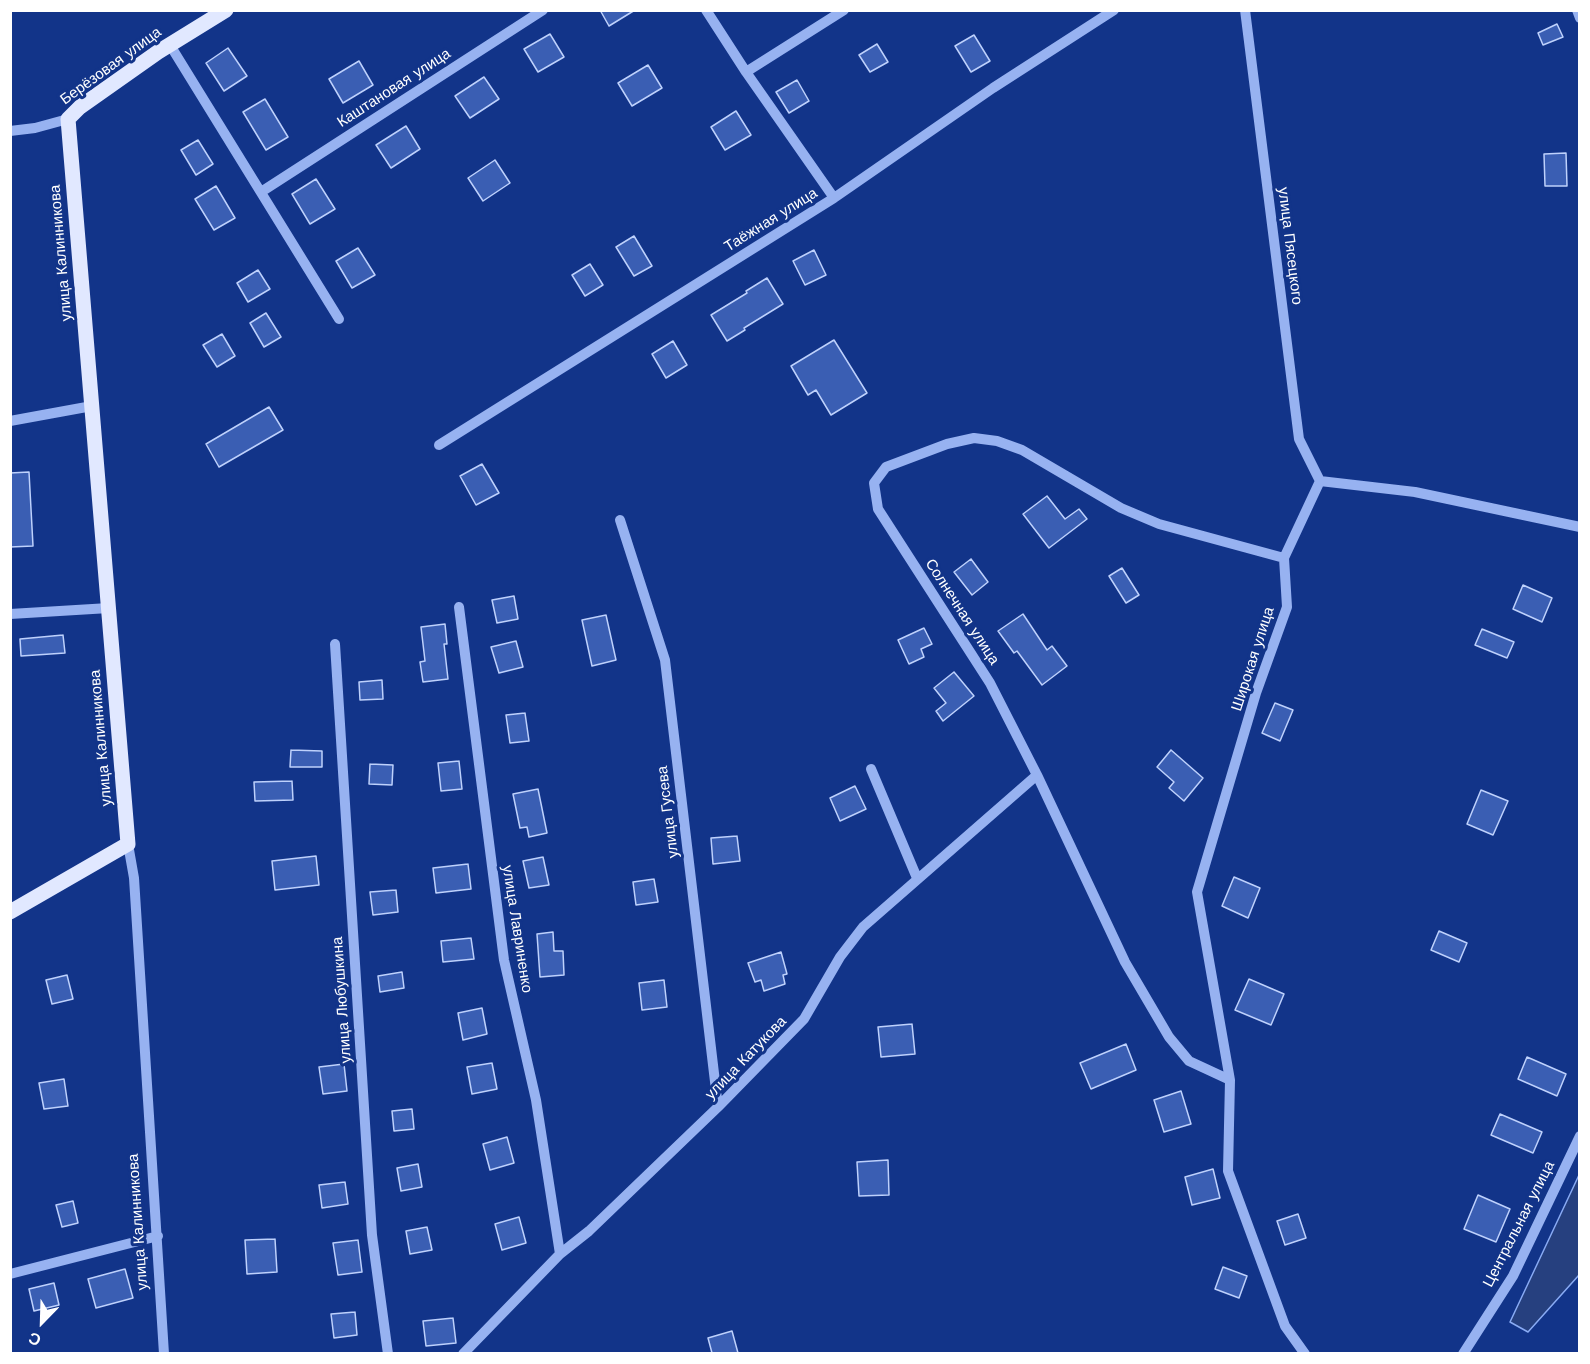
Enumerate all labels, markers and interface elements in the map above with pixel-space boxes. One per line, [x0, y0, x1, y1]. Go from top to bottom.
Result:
street label: Берёзовая улица [57, 23, 165, 109]
street label: Каштановая улица [334, 45, 454, 131]
street label: улица Калинникова [46, 184, 76, 322]
street label: Таёжная улица [721, 184, 821, 256]
street label: улица Пясецкого [1274, 186, 1306, 306]
street label: Солнечная улица [921, 556, 1003, 668]
street label: Широкая улица [1228, 605, 1278, 713]
street label: улица Калинникова [86, 669, 116, 807]
street label: улица Гусева [653, 765, 683, 859]
street label: улица Лавриненко [498, 864, 536, 994]
street label: улица Любушкина [329, 936, 355, 1064]
street label: улица Катукова [702, 1013, 790, 1103]
street label: улица Калинникова [124, 1153, 152, 1291]
street label: Центральная улица [1479, 1158, 1559, 1290]
north arrow [12, 1292, 72, 1352]
text: С [26, 1328, 44, 1350]

